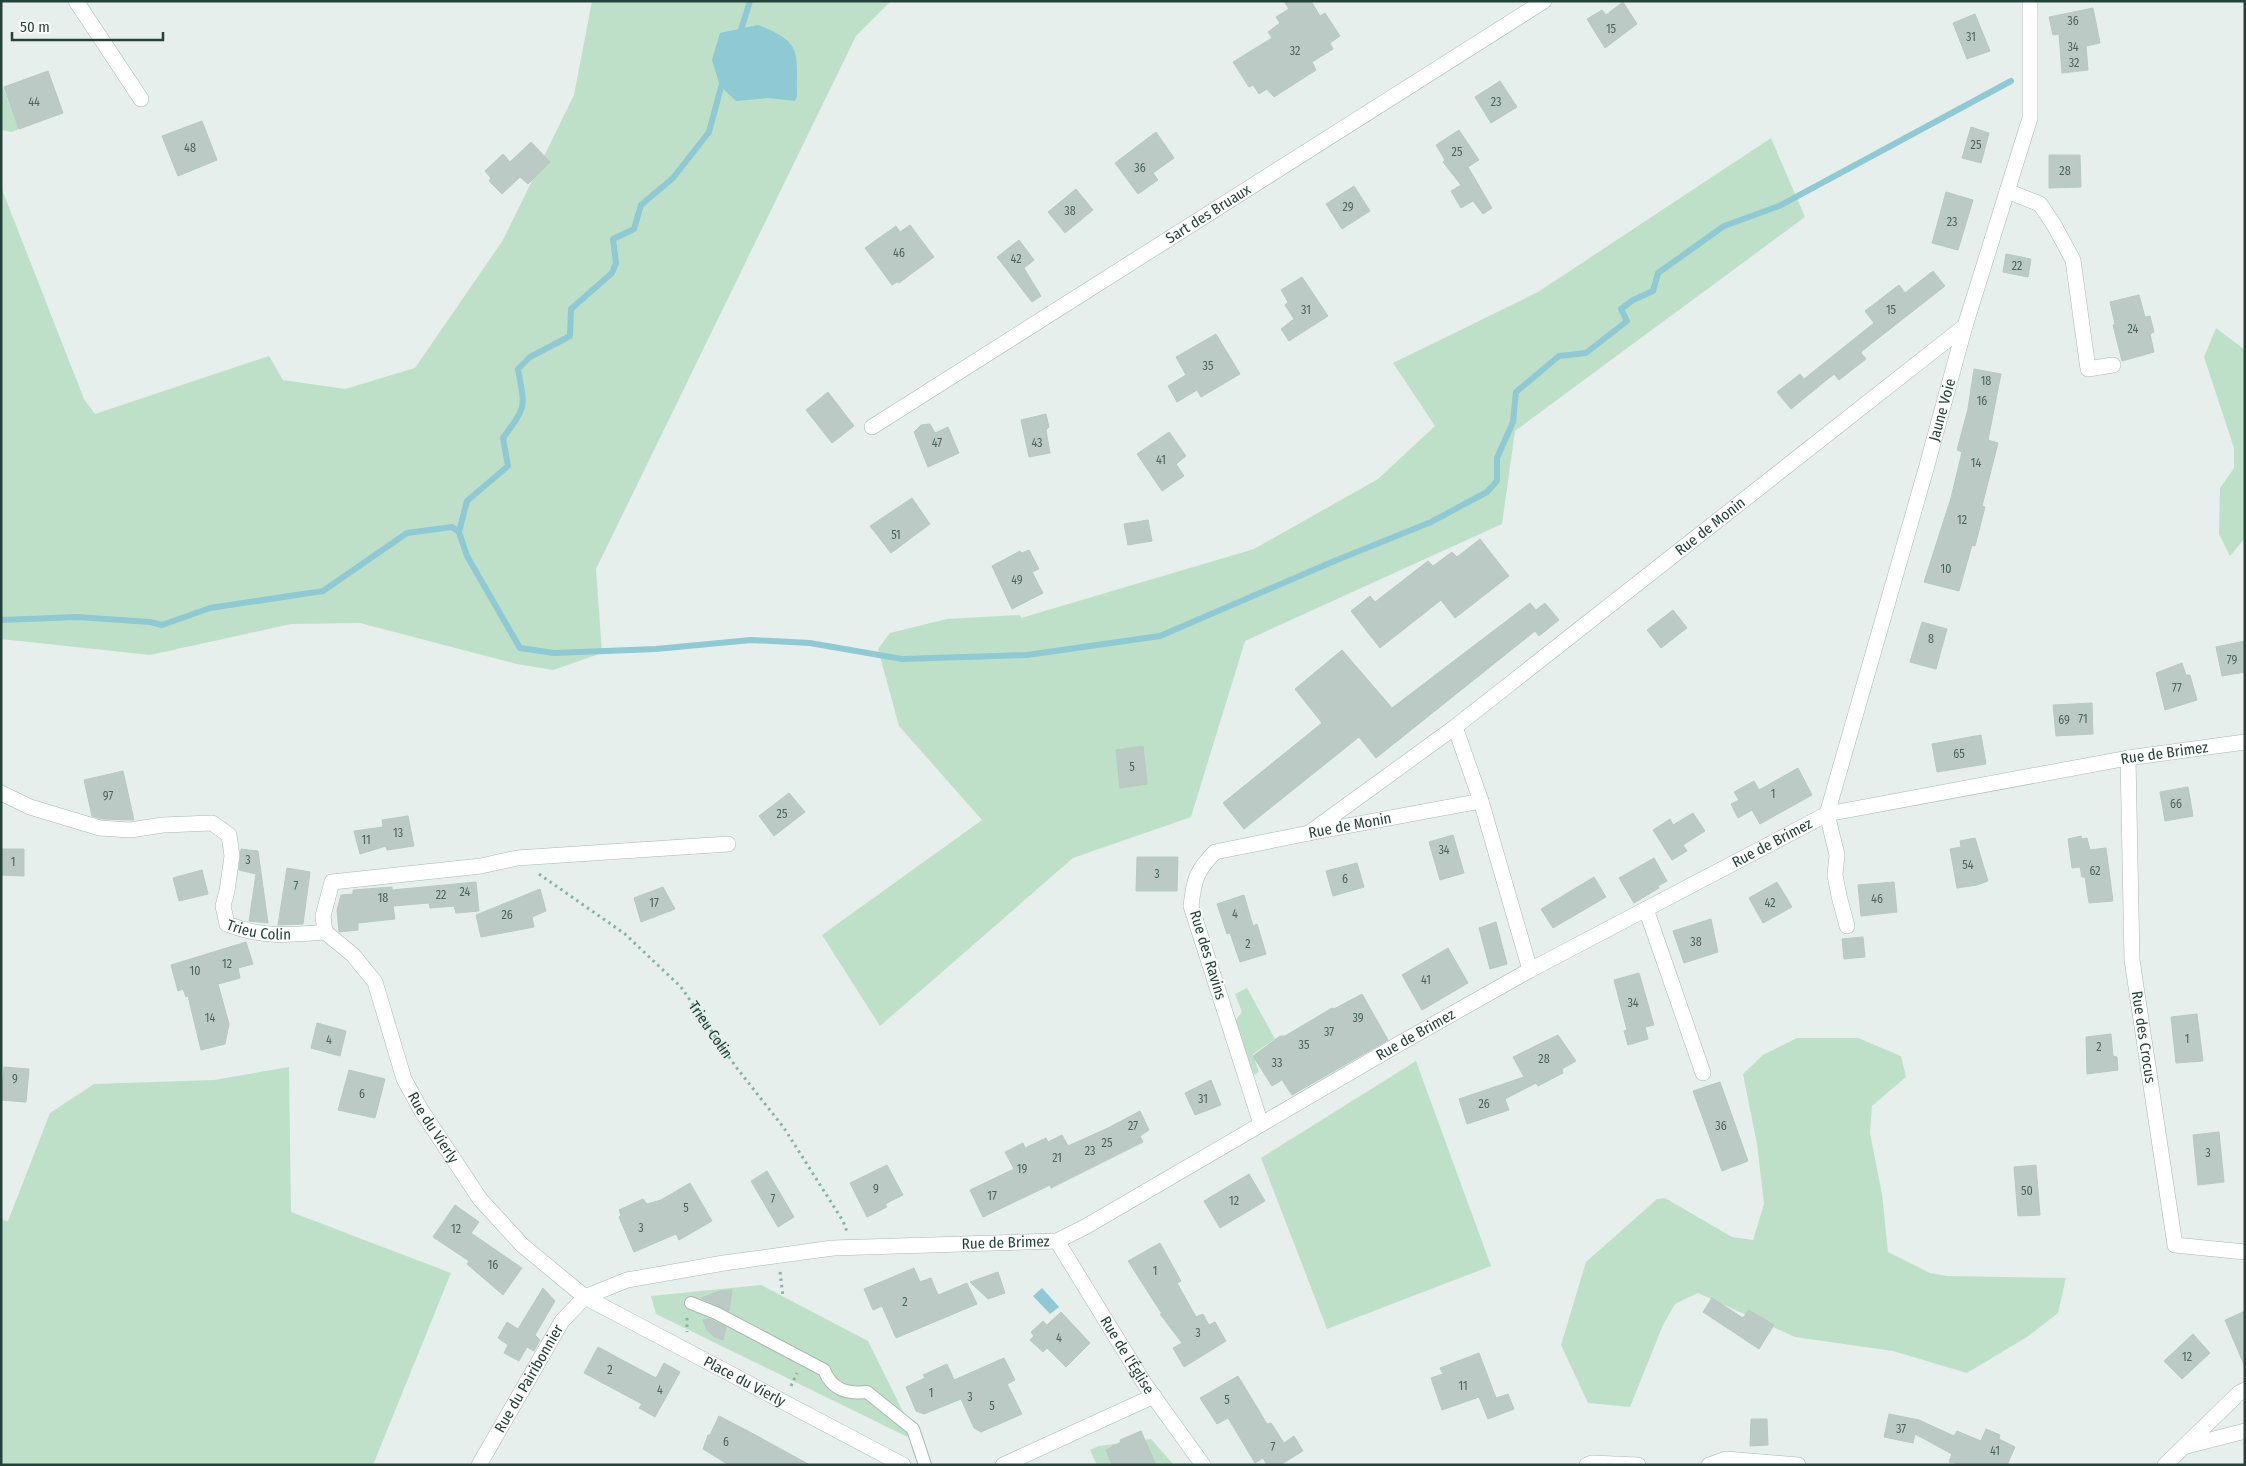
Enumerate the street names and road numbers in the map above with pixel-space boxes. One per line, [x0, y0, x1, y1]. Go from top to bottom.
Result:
street label: Sart des Bruaux [1162, 180, 1254, 247]
street label: Jaune Voie [1925, 376, 1959, 443]
street label: Rue de Monin [1672, 493, 1749, 559]
street label: Rue de Brimez [2119, 738, 2209, 768]
street label: Rue de Monin [1307, 809, 1393, 842]
street label: Rue de Brimez [1729, 814, 1815, 871]
street label: Rue des Ravins [1186, 908, 1230, 1002]
street label: Trieu Colin [224, 916, 291, 944]
street label: Rue des Crocus [2128, 990, 2159, 1084]
street label: Trieu Colin [685, 998, 736, 1062]
street label: Rue de Brimez [1373, 1005, 1458, 1064]
street label: Rue du Vierly [404, 1089, 463, 1167]
street label: Rue de Brimez [961, 1232, 1050, 1253]
street label: Rue de l'Église [1096, 1313, 1158, 1398]
street label: Rue du Pairibonnier [491, 1320, 568, 1436]
street label: Place du Vierly [701, 1352, 789, 1410]

